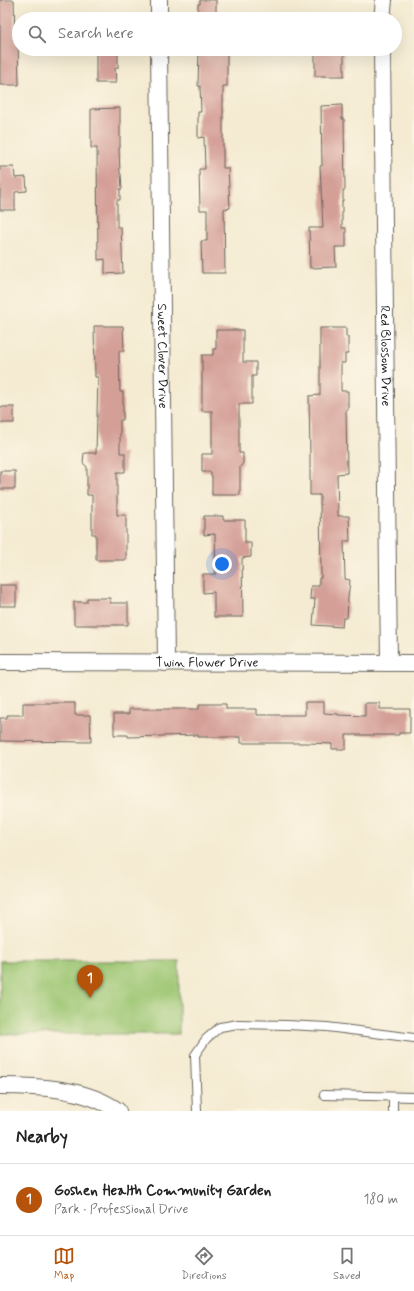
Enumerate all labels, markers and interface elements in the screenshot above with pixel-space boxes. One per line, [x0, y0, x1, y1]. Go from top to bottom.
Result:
search box [12, 12, 402, 56]
icon: search [26, 23, 48, 45]
text: Search here [58, 24, 134, 44]
street label: Sweet Clover Drive [153, 303, 172, 409]
street label: Red Blossom Drive [376, 305, 395, 407]
your location [212, 554, 232, 574]
street label: Twin Flower Drive [156, 654, 259, 671]
pin: 1 [77, 965, 103, 998]
text: Nearby [16, 1126, 68, 1148]
text: Goshen Health Community Garden [54, 1181, 271, 1201]
text: 1 [26, 1191, 32, 1208]
text: 180 m [363, 1191, 398, 1208]
text: Park · Professional Drive [54, 1201, 188, 1218]
tab: Map [53, 1245, 75, 1283]
tab: Directions [181, 1245, 227, 1283]
tab: Saved [333, 1245, 361, 1283]

